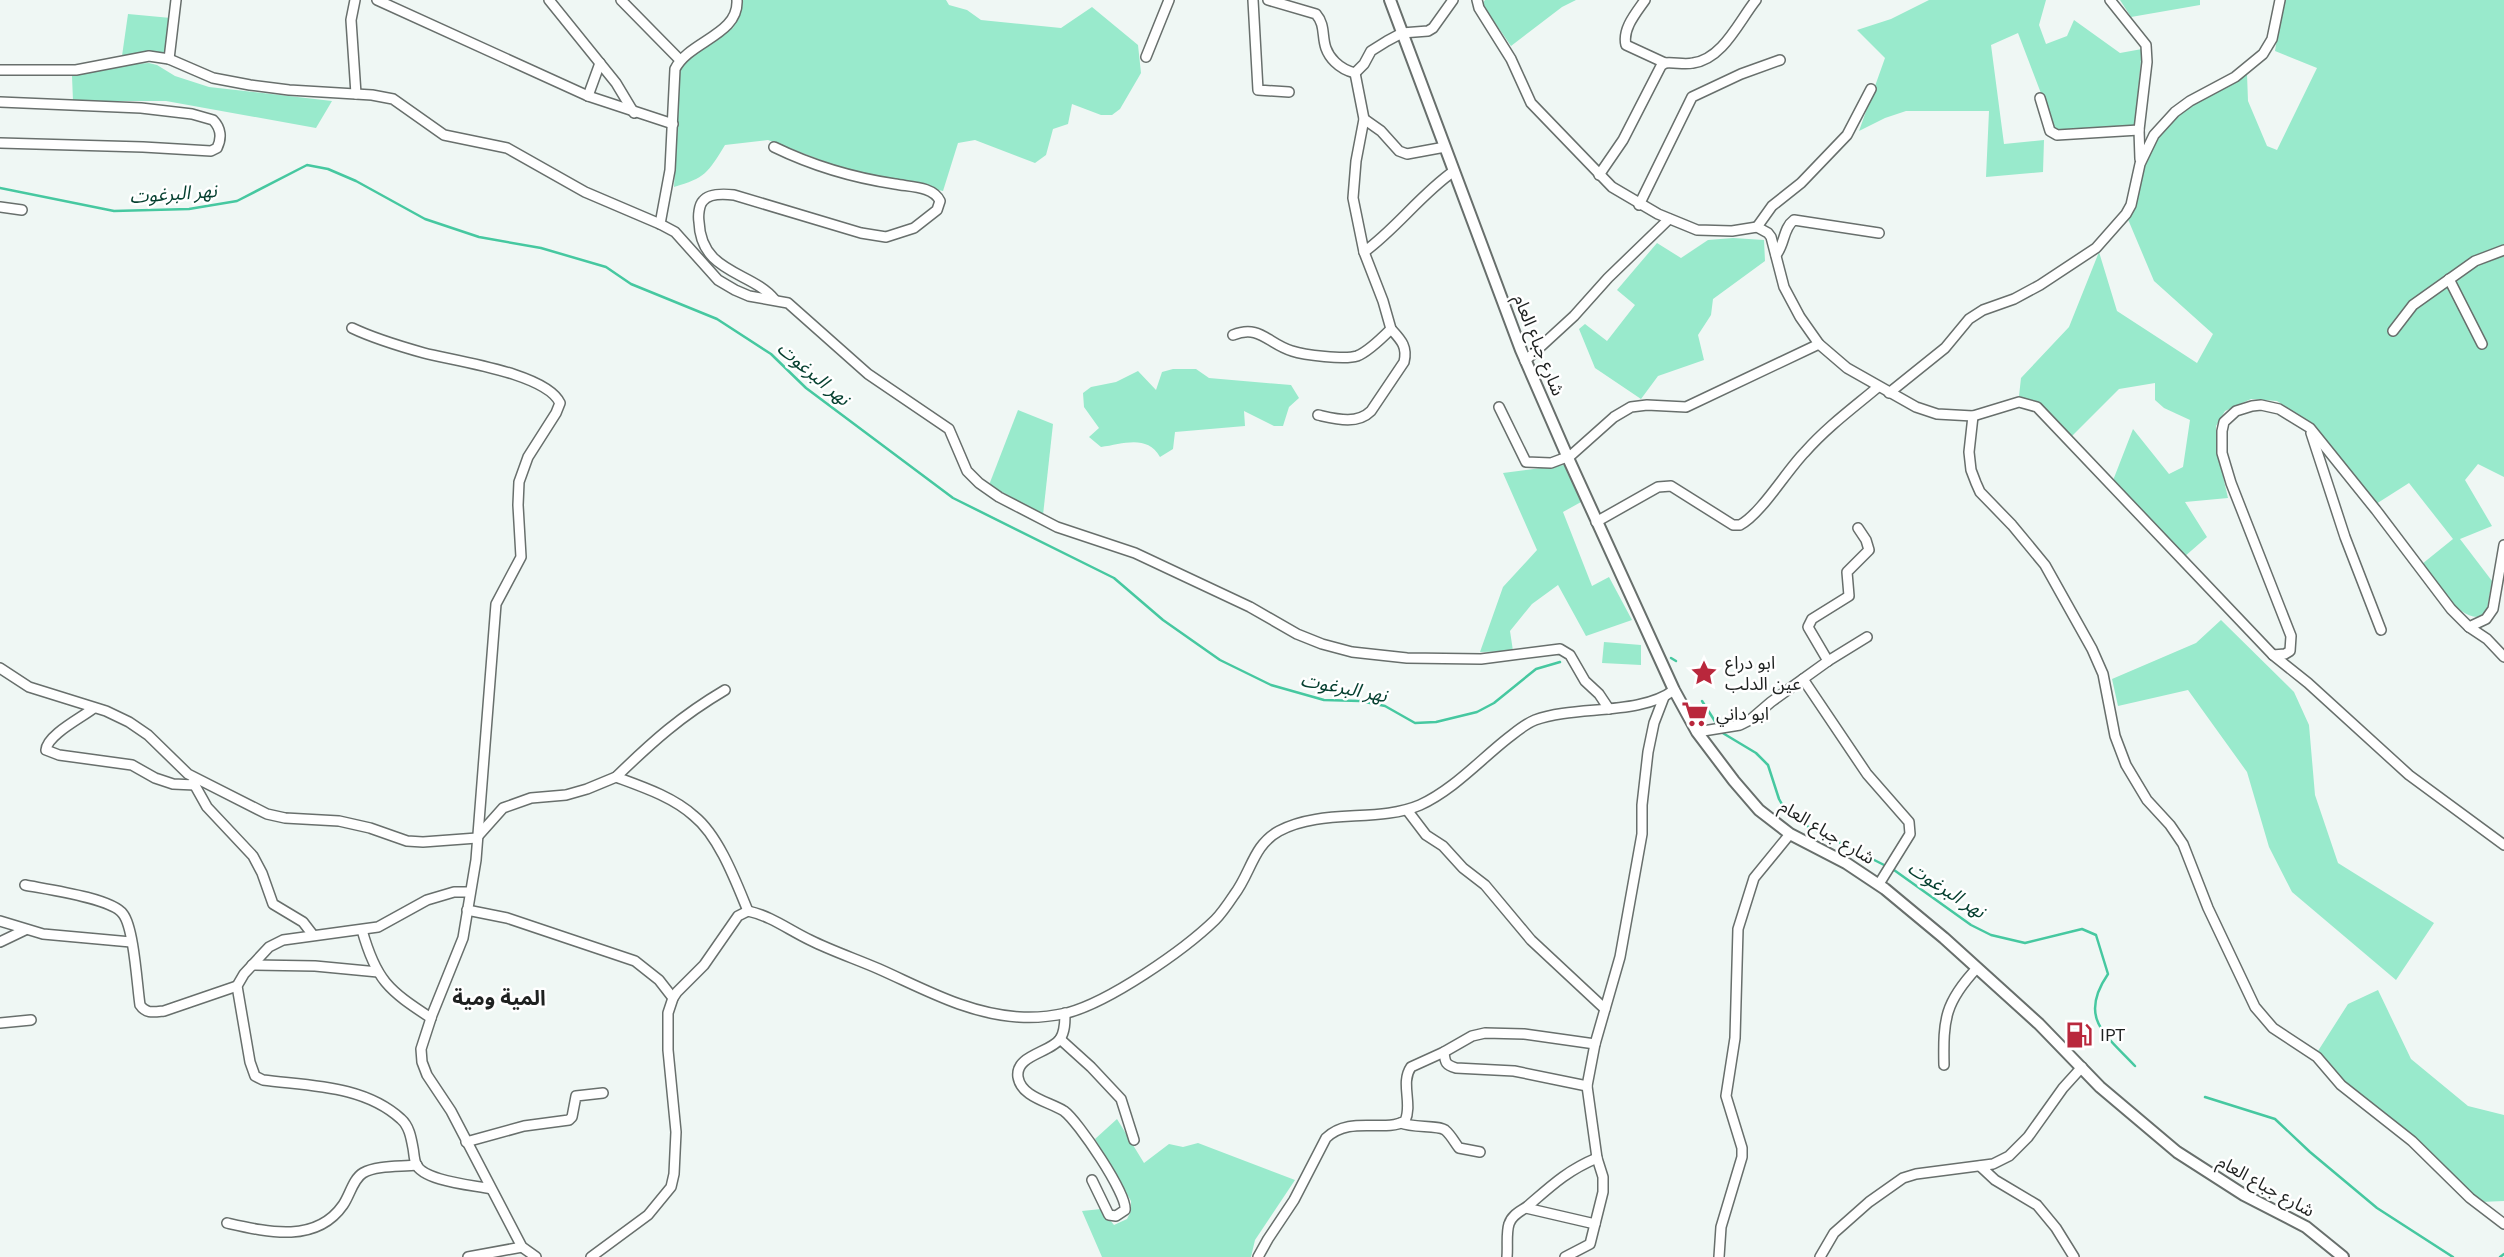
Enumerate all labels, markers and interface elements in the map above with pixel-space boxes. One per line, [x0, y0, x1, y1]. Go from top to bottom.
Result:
water label: نهر البرغوت [129, 179, 219, 208]
street label: شارع جباع العام [1506, 291, 1569, 400]
water label: نهر البرغوت [773, 336, 856, 411]
place label: ابو دراع عين الدلب [1725, 652, 1801, 695]
place icon: ابو دراع عين الدلب [1689, 658, 1719, 688]
water label: نهر البرغوت [1299, 668, 1391, 707]
supermarket icon: ابو داني [1680, 699, 1710, 729]
place label: ابو داني [1716, 703, 1769, 727]
street label: شارع جباع العام [1774, 795, 1879, 872]
water label: نهر البرغوت [1904, 856, 1991, 924]
district label: المية ومية [452, 985, 546, 1010]
fuel station icon: IPT [2064, 1020, 2094, 1050]
place label: IPT [2100, 1024, 2125, 1046]
street label: شارع جباع العام [2212, 1150, 2318, 1224]

